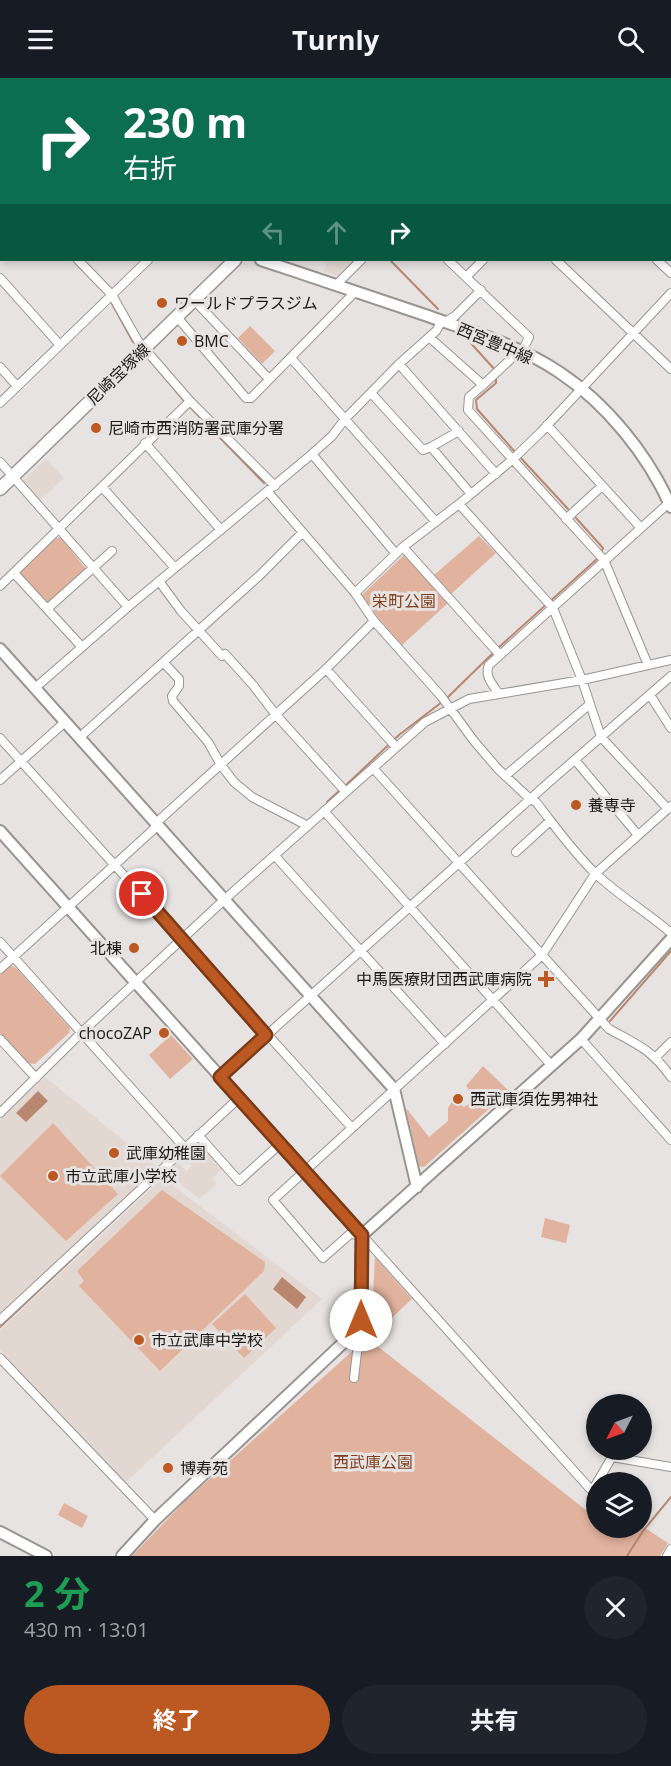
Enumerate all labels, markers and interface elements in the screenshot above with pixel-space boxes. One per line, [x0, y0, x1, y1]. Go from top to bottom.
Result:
text: Turnly [292, 21, 379, 58]
icon: menu [24, 23, 57, 56]
icon: search [614, 23, 647, 56]
text: 230 m [123, 93, 247, 150]
icon: right [24, 102, 102, 180]
text: 右折 [123, 149, 177, 186]
icon: left [257, 216, 290, 249]
icon: ahead [320, 216, 353, 249]
icon: right [383, 216, 416, 249]
place label: ワールドプラスジム [174, 292, 318, 314]
marker: ワールドプラスジム [155, 296, 169, 310]
street label: 西宮豊中線 [454, 317, 536, 369]
place label: BMC [194, 330, 229, 352]
marker: BMC [175, 334, 189, 348]
street label: 尼崎宝塚線 [82, 338, 154, 410]
place label: 尼崎市西消防署武庫分署 [108, 417, 284, 439]
marker: 尼崎市西消防署武庫分署 [89, 421, 103, 435]
park label: 栄町公園 [372, 590, 436, 612]
place label: 養専寺 [588, 794, 636, 816]
marker: 養専寺 [569, 798, 583, 812]
pin [116, 868, 167, 919]
icon: arrive [125, 877, 158, 910]
place label: 北棟 [90, 937, 122, 959]
marker: 北棟 [127, 941, 141, 955]
place label: 中馬医療財団西武庫病院 [356, 968, 532, 990]
marker: 中馬医療財団西武庫病院 [537, 970, 555, 988]
place label: chocoZAP [79, 1022, 152, 1044]
marker: chocoZAP [157, 1026, 171, 1040]
place label: 西武庫須佐男神社 [470, 1088, 598, 1110]
marker: 西武庫須佐男神社 [451, 1092, 465, 1106]
place label: 武庫幼稚園 [126, 1142, 206, 1164]
marker: 武庫幼稚園 [107, 1146, 121, 1160]
place label: 市立武庫小学校 [65, 1165, 177, 1187]
marker: 市立武庫小学校 [46, 1169, 60, 1183]
position arrow [329, 1288, 393, 1352]
place label: 市立武庫中学校 [151, 1329, 263, 1351]
marker: 市立武庫中学校 [132, 1333, 146, 1347]
north arrow [586, 1394, 652, 1460]
map controls [586, 1394, 652, 1538]
park label: 西武庫公園 [333, 1451, 413, 1473]
place label: 博寿苑 [180, 1457, 228, 1479]
marker: 博寿苑 [161, 1461, 175, 1475]
button: layers [586, 1472, 652, 1538]
text: 2 分 [24, 1569, 90, 1618]
button: close [584, 1576, 647, 1639]
text: 430 m · 13:01 [24, 1616, 149, 1643]
button: 終了 [24, 1685, 330, 1754]
button: 共有 [342, 1685, 647, 1754]

